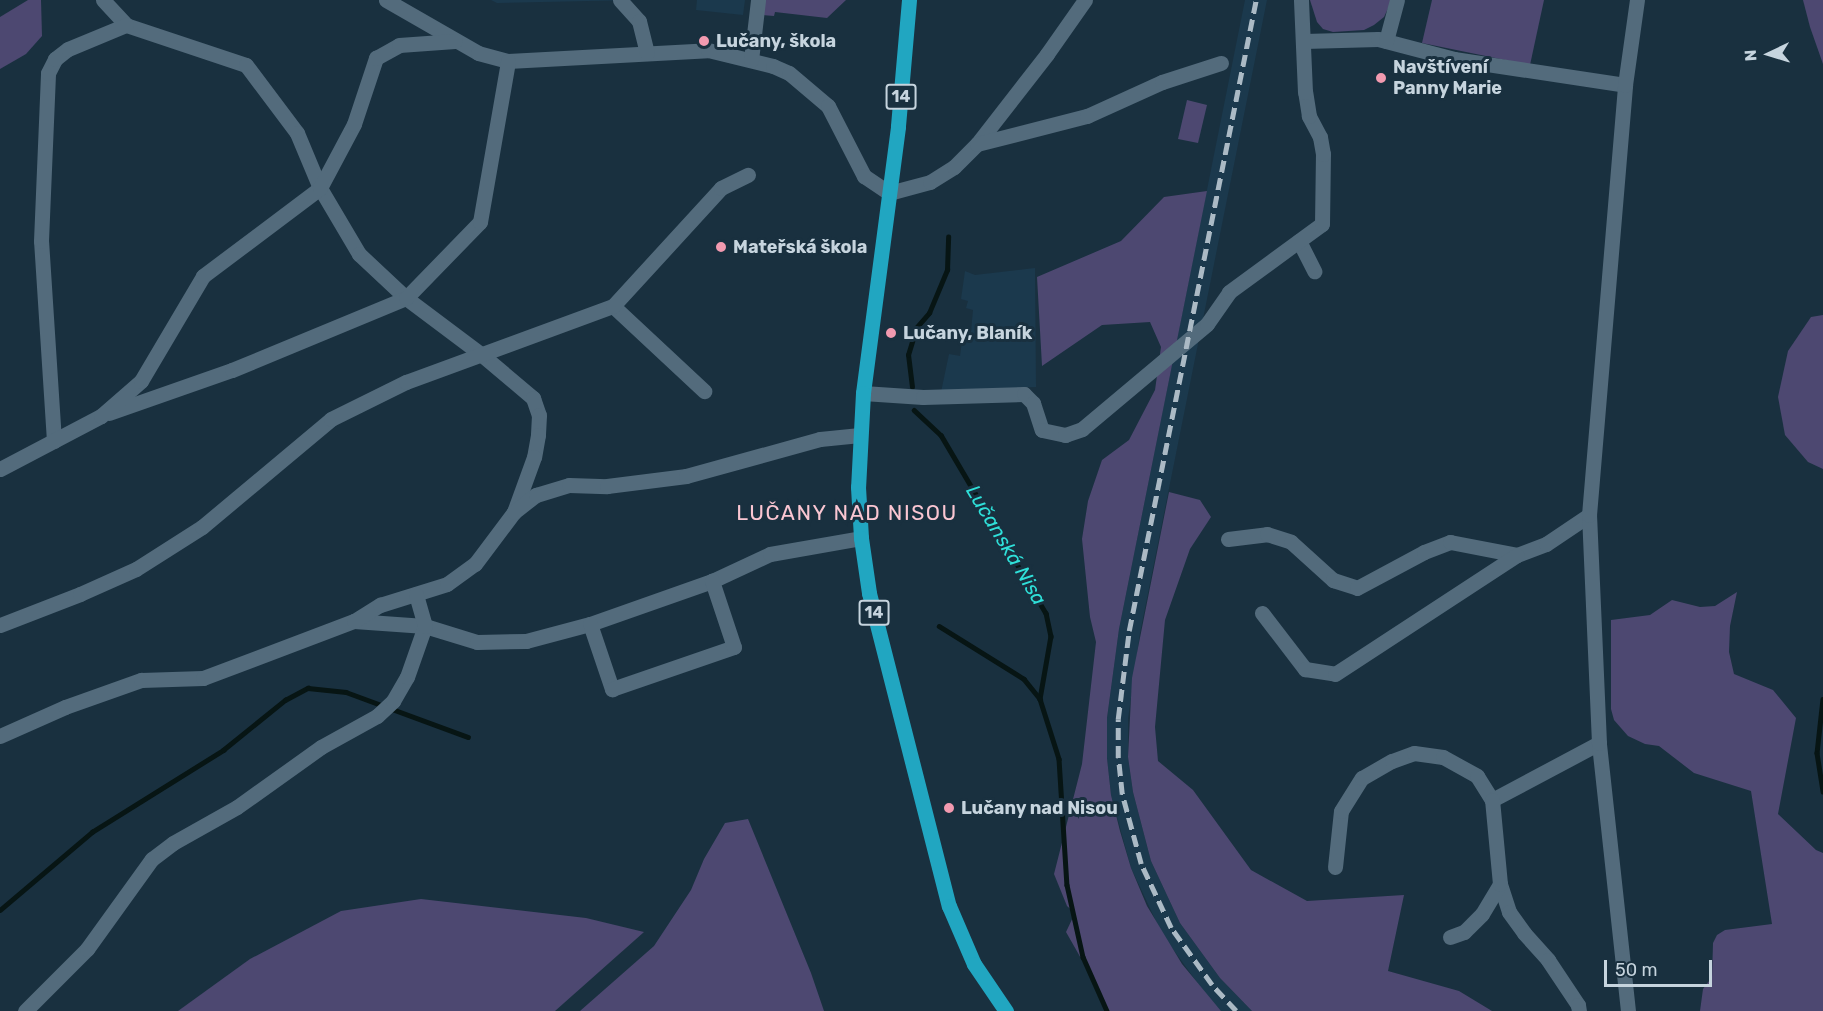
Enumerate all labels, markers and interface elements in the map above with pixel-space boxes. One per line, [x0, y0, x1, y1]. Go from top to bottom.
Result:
north arrow [1739, 24, 1799, 84]
place label: Lučany, škola [716, 30, 836, 52]
marker: Lučany, škola [697, 34, 711, 48]
text: N [1741, 49, 1760, 62]
place label: Navštívení Panny Marie [1393, 57, 1503, 100]
marker: Navštívení Panny Marie [1374, 71, 1388, 85]
road number: 14 [884, 84, 918, 110]
place label: Mateřská škola [733, 236, 867, 258]
marker: Mateřská škola [714, 240, 728, 254]
place label: Lučany, Blaník [903, 322, 1032, 344]
marker: Lučany, Blaník [884, 326, 898, 340]
water label: Lučanská Nisa [961, 481, 1051, 609]
district label: LUČANY NAD NISOU [736, 500, 958, 526]
road number: 14 [858, 600, 890, 626]
place label: Lučany nad Nisou [961, 797, 1118, 819]
marker: Lučany nad Nisou [942, 801, 956, 815]
scale bar [1607, 948, 1715, 986]
text: 50 m [1615, 959, 1658, 981]

